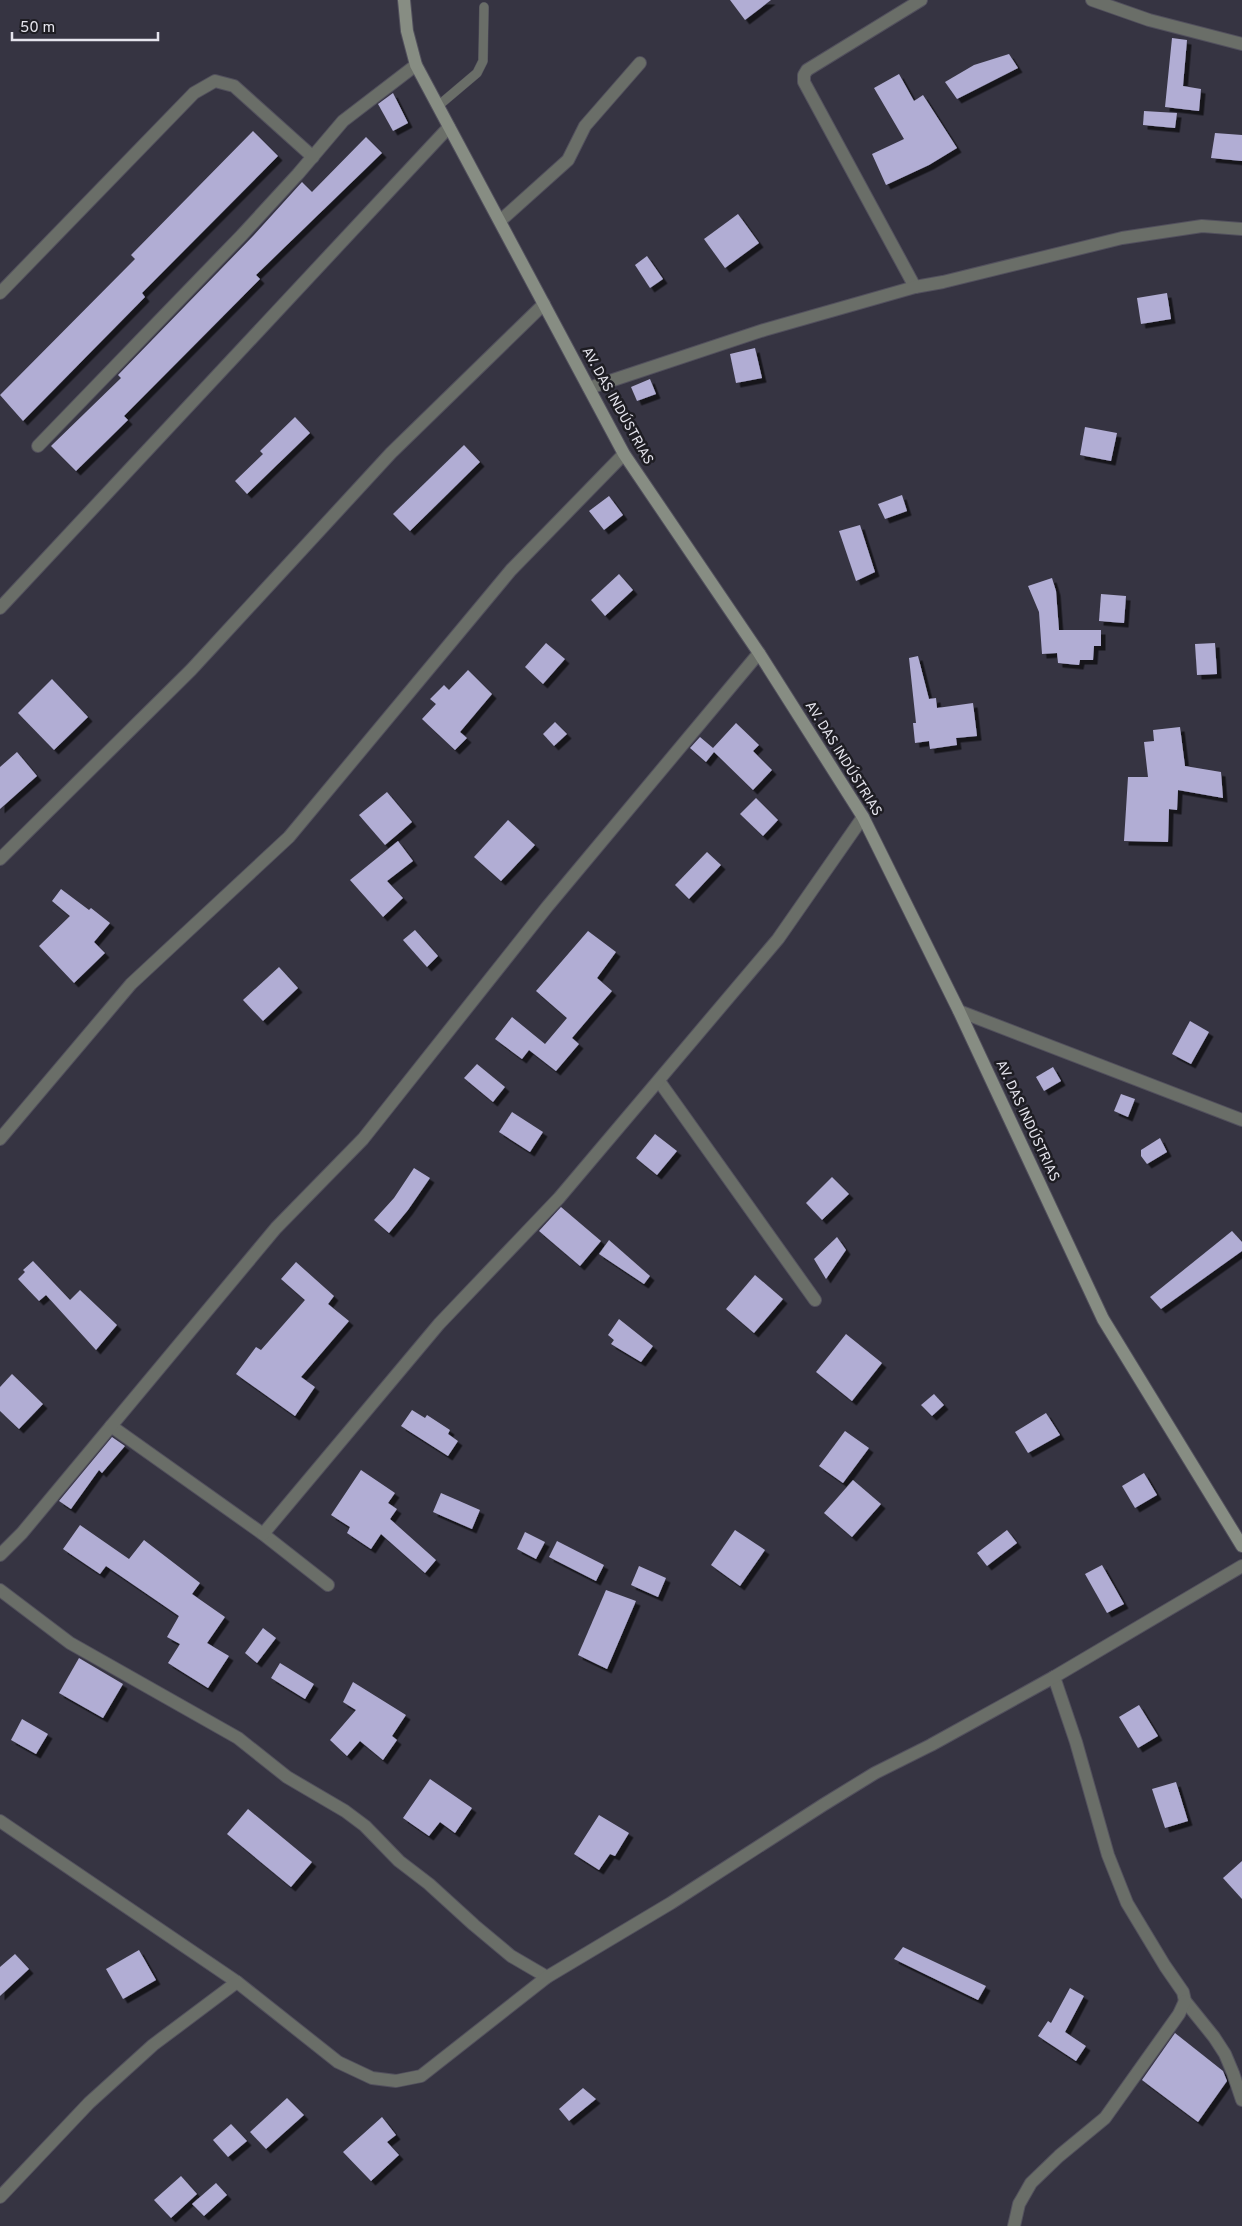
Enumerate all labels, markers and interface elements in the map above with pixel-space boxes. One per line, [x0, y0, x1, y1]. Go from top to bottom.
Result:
scale bar [12, 10, 159, 42]
text: 50 m [20, 19, 55, 38]
street label: AV. DAS INDÚSTRIAS [578, 344, 657, 468]
street label: AV. DAS INDÚSTRIAS [801, 698, 886, 820]
street label: AV. DAS INDÚSTRIAS [991, 1057, 1064, 1184]

